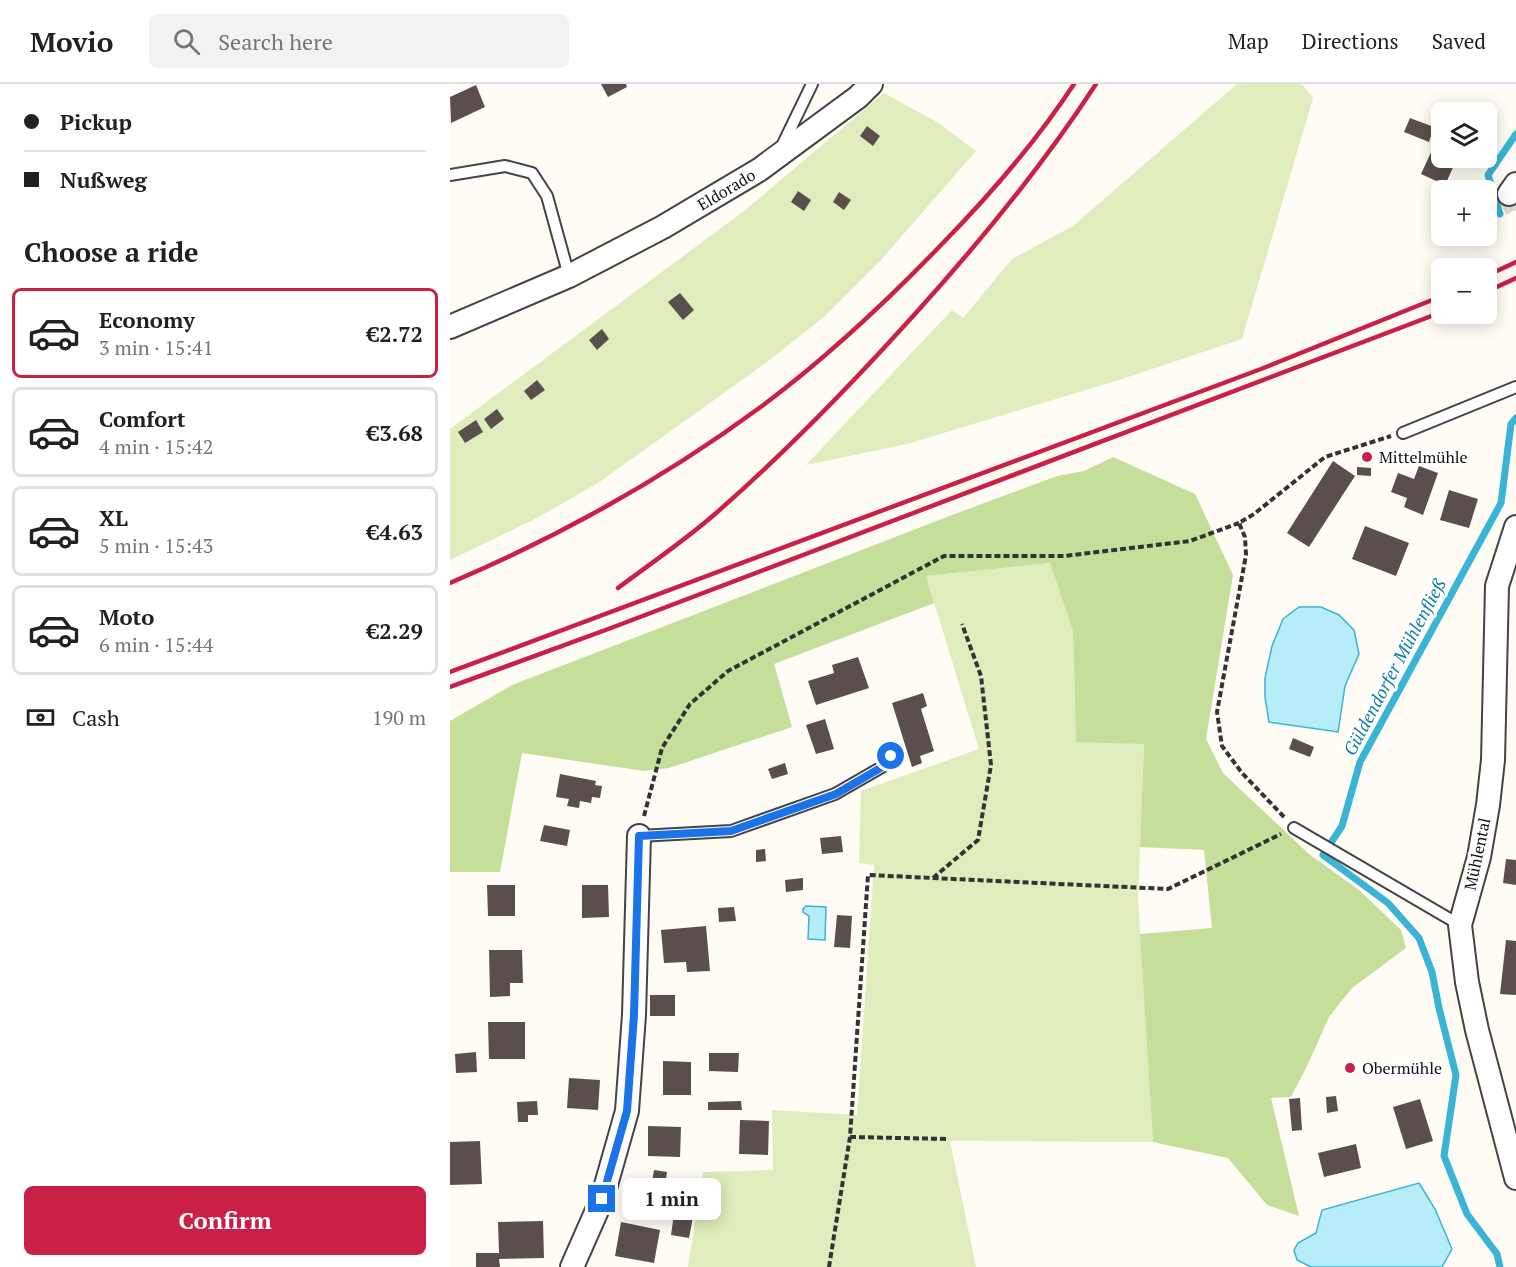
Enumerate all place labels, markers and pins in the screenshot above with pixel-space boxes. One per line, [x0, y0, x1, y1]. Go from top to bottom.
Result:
place label: Mittelmühle [1379, 446, 1468, 468]
marker: Mittelmühle [1360, 450, 1374, 464]
place label: Obermühle [1362, 1057, 1442, 1079]
marker: Obermühle [1343, 1061, 1357, 1075]

